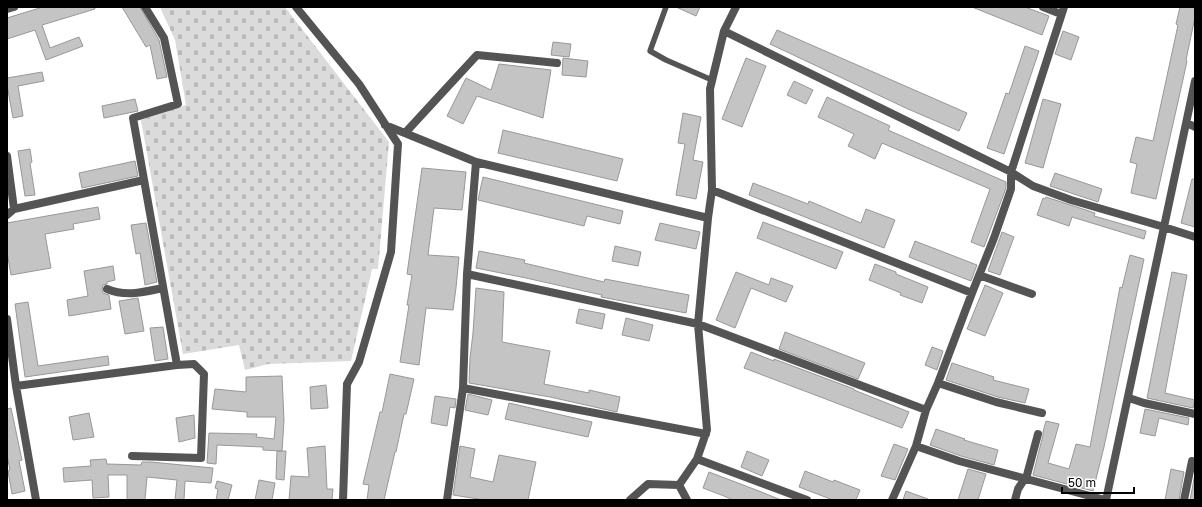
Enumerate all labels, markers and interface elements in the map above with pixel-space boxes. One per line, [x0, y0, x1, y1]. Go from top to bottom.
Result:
scale bar [1062, 469, 1134, 495]
text: 50 m [1068, 475, 1096, 490]

